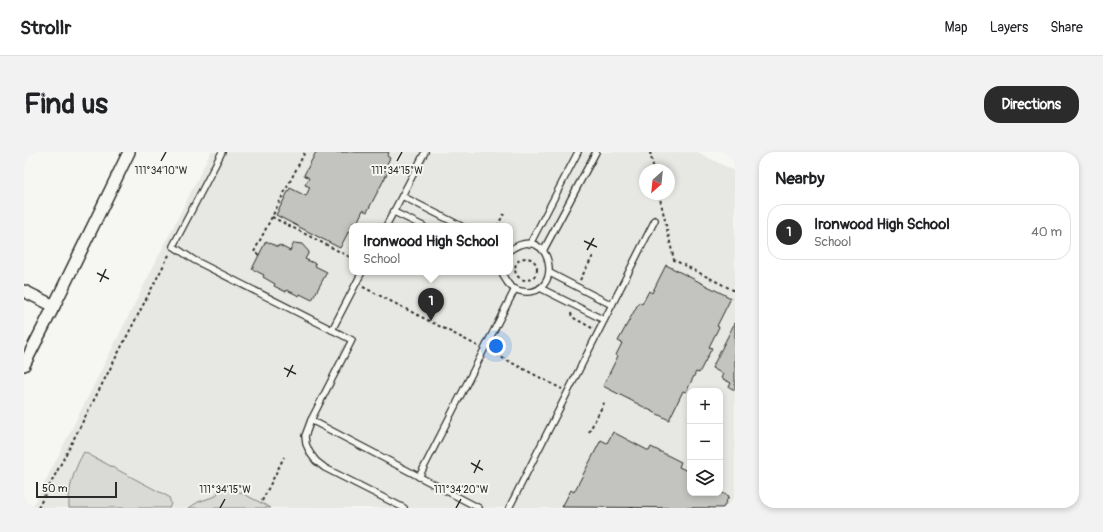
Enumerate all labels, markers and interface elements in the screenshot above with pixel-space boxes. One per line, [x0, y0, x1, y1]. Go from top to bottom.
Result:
text: Strollr [20, 16, 71, 40]
text: Map [945, 19, 968, 36]
text: Layers [990, 19, 1028, 36]
text: Share [1050, 19, 1083, 36]
button: Directions [984, 86, 1079, 123]
text: Find us [24, 87, 108, 122]
north arrow [639, 164, 675, 200]
text: 111°34'10"W [135, 165, 188, 177]
text: 111°34'15"W [371, 165, 423, 177]
text: Nearby [775, 168, 824, 189]
text: Ironwood High School [814, 215, 950, 234]
popup [349, 223, 513, 275]
text: 1 [786, 224, 792, 240]
text: 40 m [1031, 224, 1062, 240]
text: Ironwood High School [363, 232, 499, 251]
text: School [814, 234, 851, 250]
text: School [363, 251, 400, 267]
pin: 1 [418, 288, 444, 321]
your location [486, 336, 506, 356]
map controls [687, 388, 723, 496]
button: + [687, 388, 723, 424]
button: − [687, 424, 723, 460]
button: layers [687, 460, 723, 496]
scale bar [36, 480, 117, 499]
text: 50 m [42, 482, 68, 495]
text: 111°34'15"W [199, 484, 251, 496]
text: 111°34'20"W [434, 484, 489, 496]

